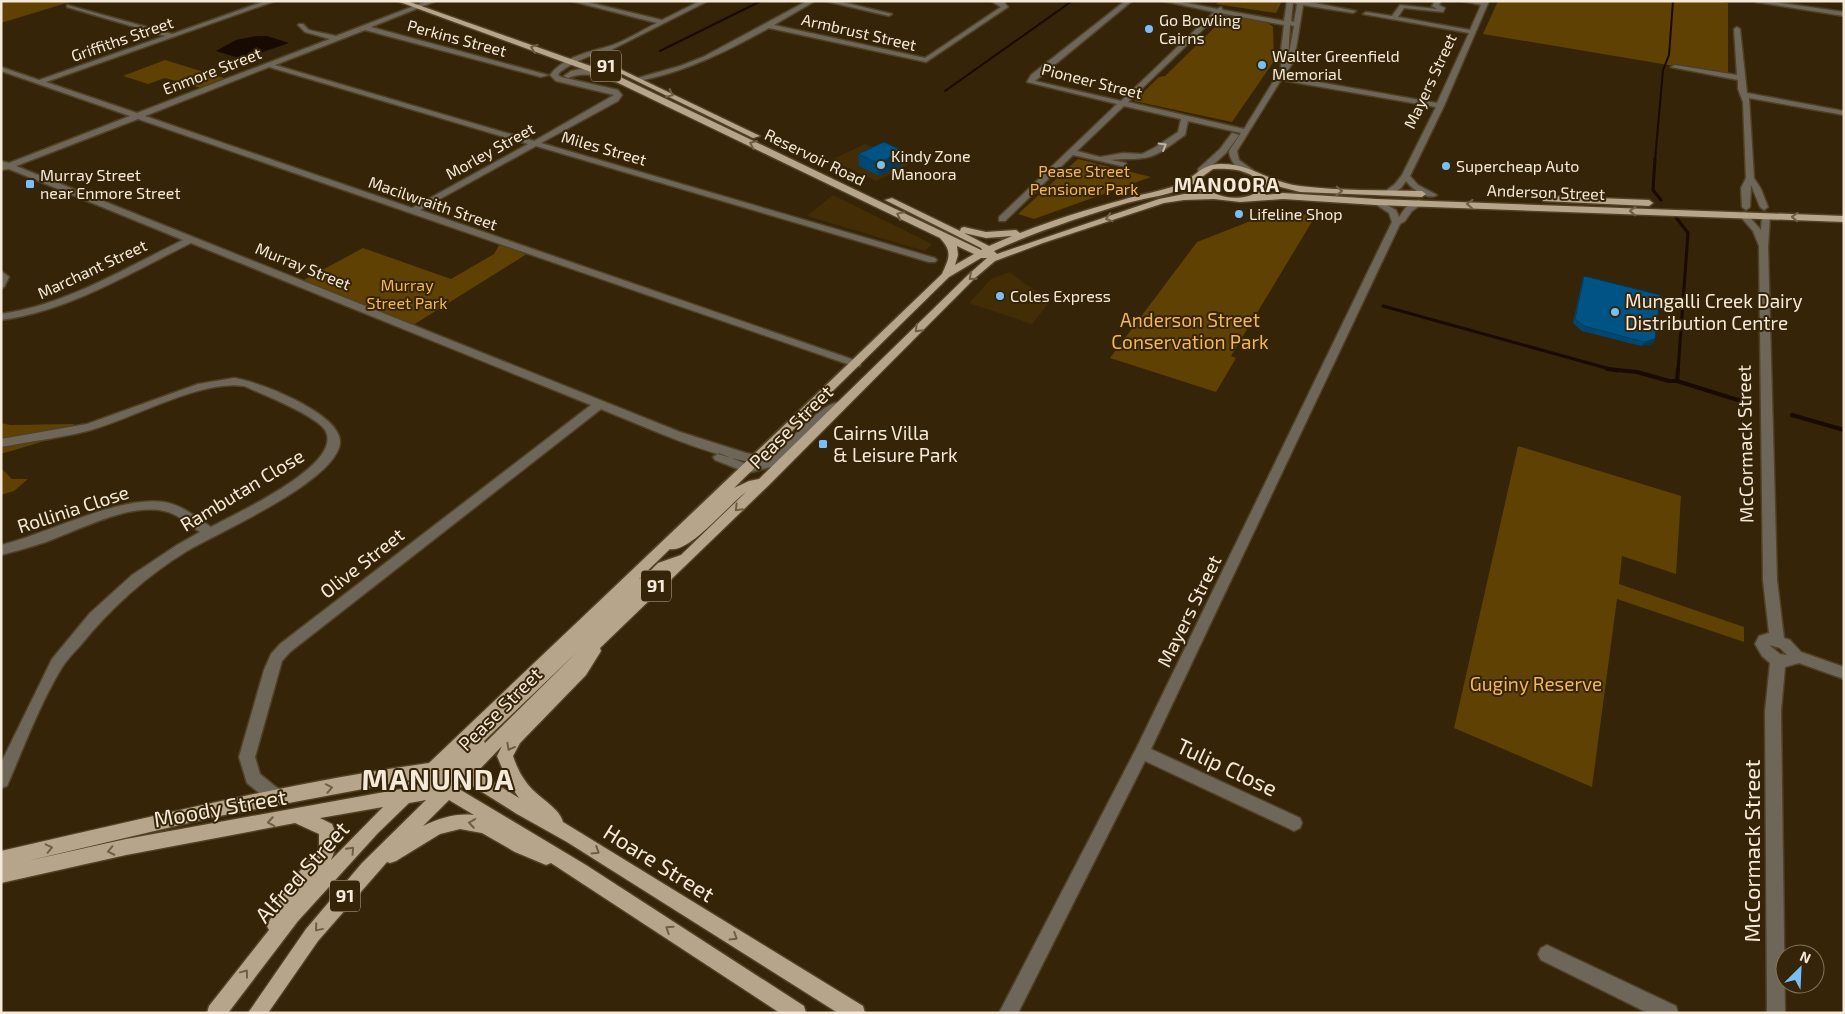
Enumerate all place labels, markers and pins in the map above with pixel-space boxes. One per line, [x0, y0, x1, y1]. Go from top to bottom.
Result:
place label: Go Bowling Cairns [1159, 10, 1241, 47]
marker: Go Bowling Cairns [1143, 23, 1155, 35]
place label: Walter Greenfield Memorial [1272, 46, 1400, 83]
marker: Walter Greenfield Memorial [1256, 59, 1268, 71]
place label: Kindy Zone Manoora [891, 146, 971, 183]
place label: Supercheap Auto [1456, 156, 1579, 175]
marker: Kindy Zone Manoora [875, 159, 887, 171]
marker: Supercheap Auto [1440, 160, 1452, 172]
place label: Murray Street near Enmore Street [40, 165, 181, 202]
marker: Murray Street near Enmore Street [24, 178, 36, 190]
place label: Lifeline Shop [1249, 204, 1343, 223]
marker: Lifeline Shop [1233, 208, 1245, 220]
place label: Coles Express [1010, 286, 1111, 305]
place label: Mungalli Creek Dairy Distribution Centre [1625, 289, 1802, 334]
marker: Coles Express [994, 290, 1006, 302]
marker: Mungalli Creek Dairy Distribution Centre [1609, 306, 1621, 318]
place label: Cairns Villa & Leisure Park [833, 421, 958, 466]
marker: Cairns Villa & Leisure Park [817, 438, 829, 450]

